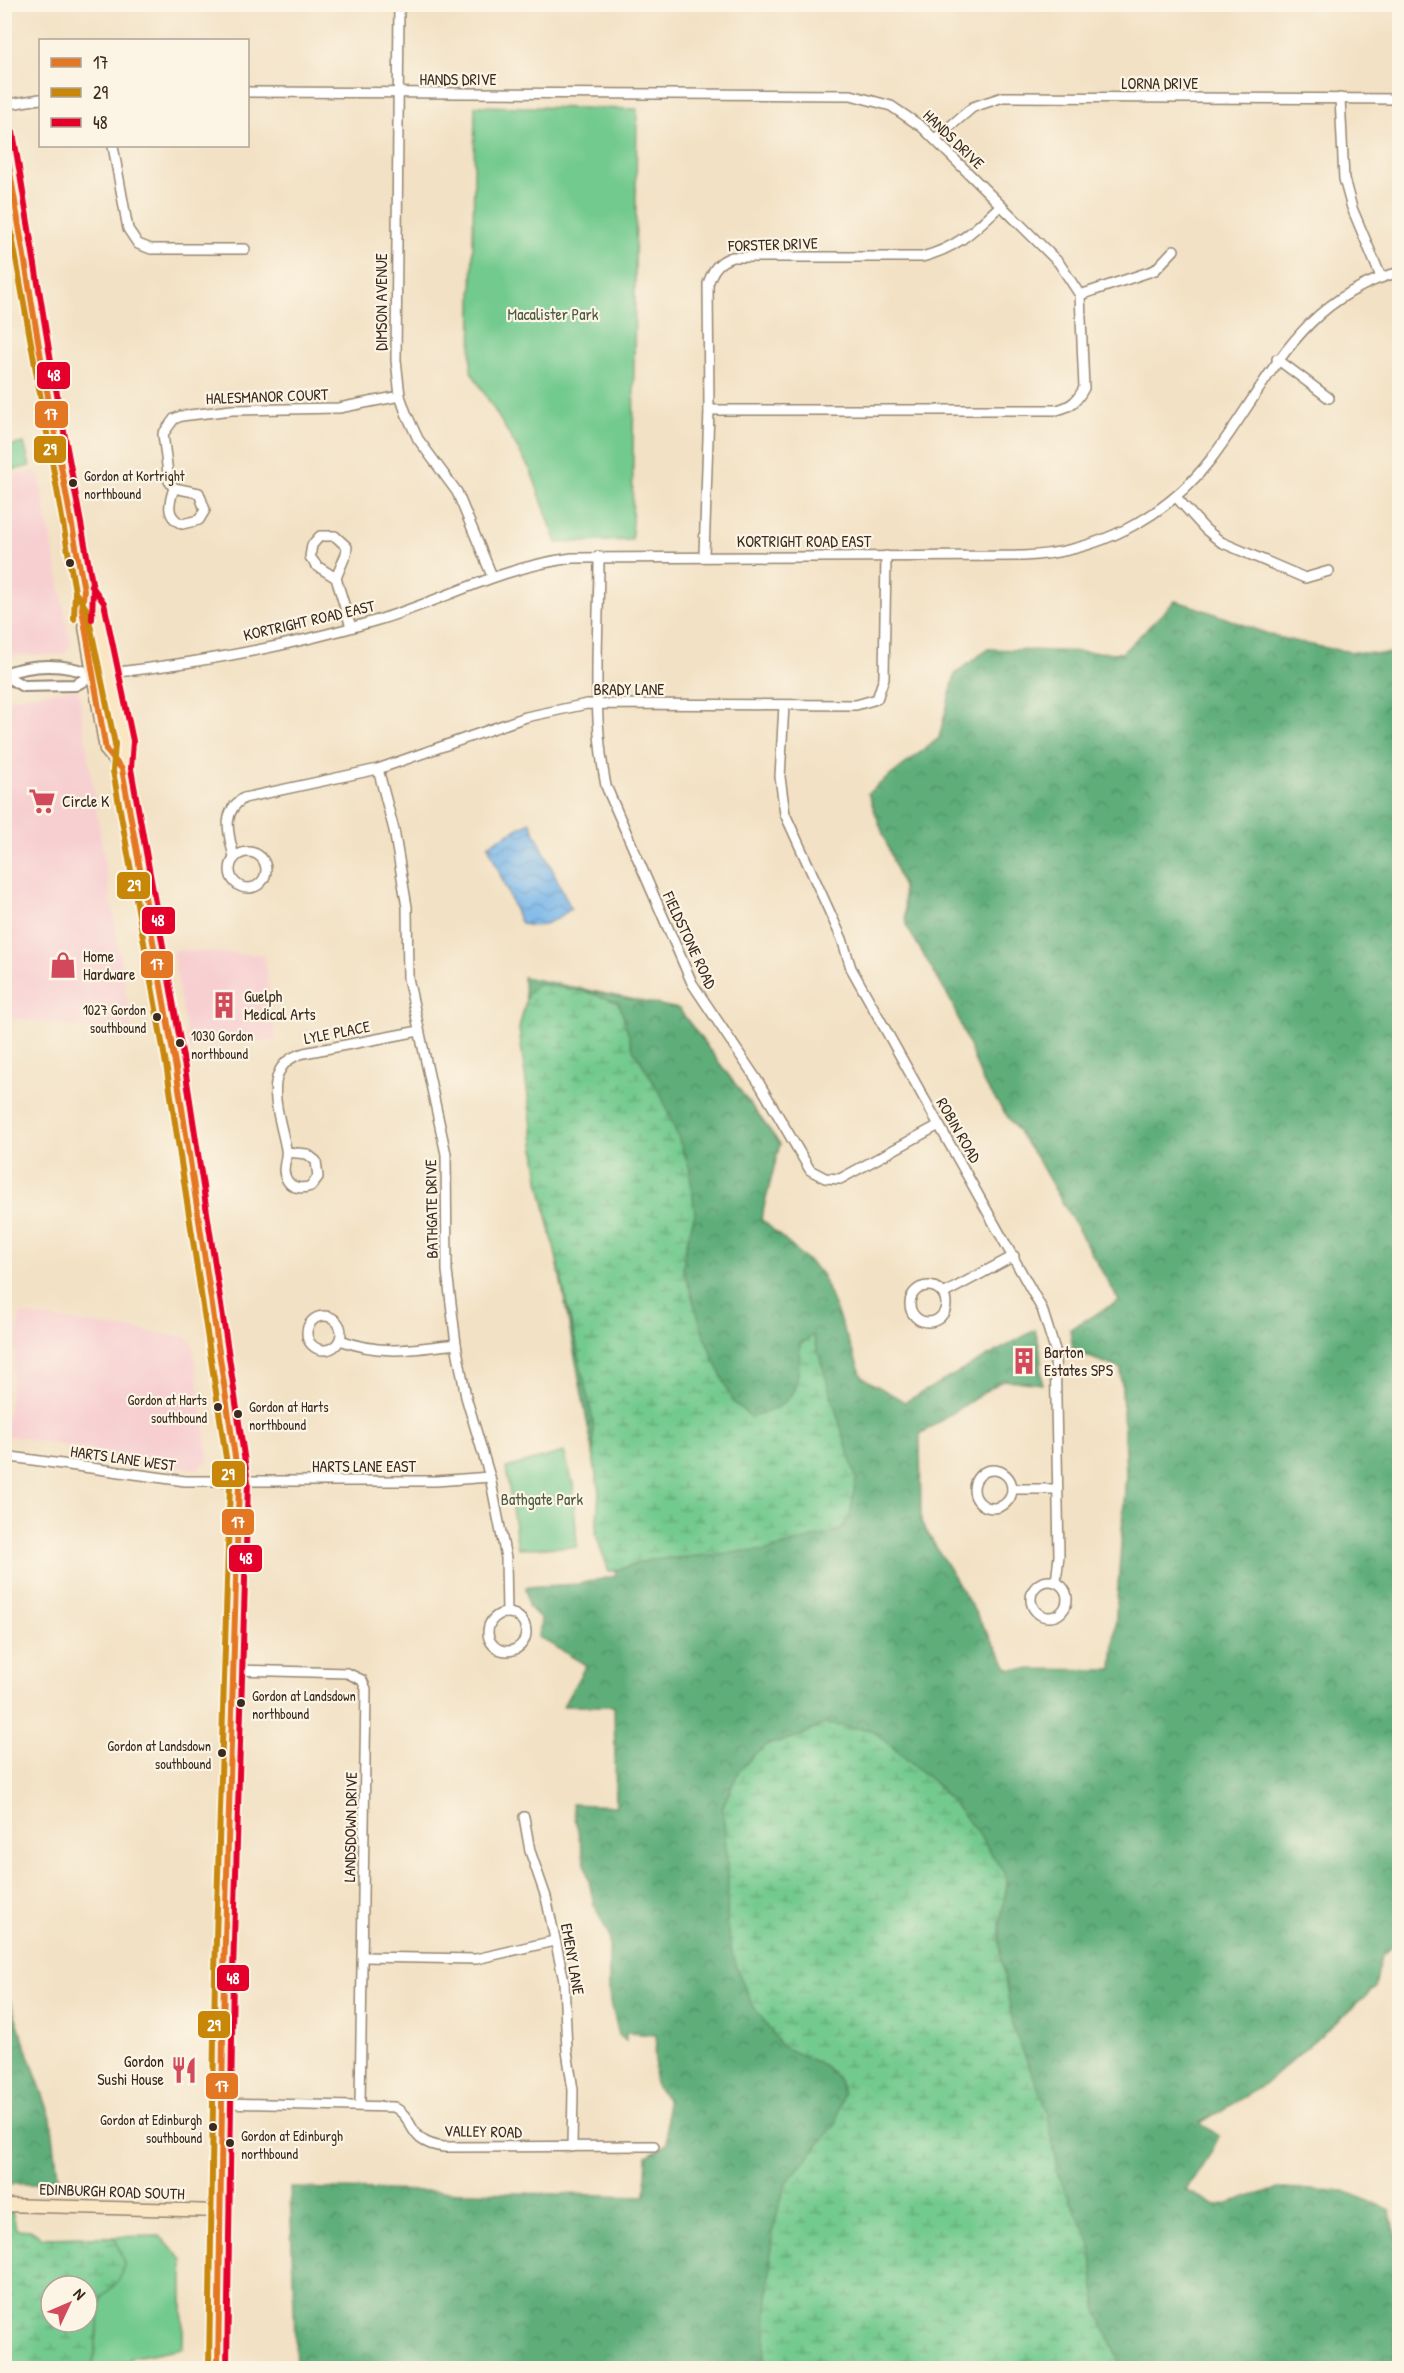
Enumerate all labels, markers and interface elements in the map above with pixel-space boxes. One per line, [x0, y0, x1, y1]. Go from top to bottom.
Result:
legend [39, 39, 249, 147]
text: 17 [93, 50, 109, 75]
street label: HANDS DRIVE [419, 68, 497, 90]
street label: LORNA DRIVE [1122, 72, 1198, 94]
text: 29 [93, 80, 108, 105]
street label: HANDS DRIVE [919, 104, 989, 174]
text: 48 [93, 110, 108, 135]
street label: FORSTER DRIVE [727, 231, 818, 257]
street label: DIMSON AVENUE [370, 253, 392, 351]
park label: Macalister Park [508, 303, 599, 325]
line badge: 48 [36, 361, 71, 390]
text: 48 [48, 364, 61, 386]
street label: HALESMANOR COURT [205, 383, 329, 409]
line badge: 17 [34, 400, 69, 429]
text: 17 [44, 403, 58, 425]
line badge: 29 [33, 435, 67, 464]
text: 29 [43, 438, 57, 460]
place label: Gordon at Kortright northbound [84, 466, 185, 503]
marker: Gordon at Kortright northbound [67, 477, 79, 489]
street label: KORTRIGHT ROAD EAST [737, 530, 872, 552]
unlabelled marker [64, 557, 76, 569]
street label: KORTRIGHT ROAD EAST [241, 594, 377, 646]
street label: BRADY LANE [594, 678, 664, 700]
supermarket icon: Circle K [27, 786, 57, 816]
place label: Circle K [62, 790, 110, 812]
line badge: 29 [116, 871, 151, 900]
text: 29 [127, 874, 141, 896]
street label: FIELDSTONE ROAD [657, 887, 722, 993]
line badge: 48 [141, 906, 176, 935]
text: 48 [152, 909, 165, 931]
place label: Home Hardware [83, 945, 136, 985]
shop icon: Home Hardware [48, 950, 78, 980]
line badge: 17 [140, 950, 174, 979]
text: 17 [150, 953, 164, 975]
place label: Guelph Medical Arts [244, 985, 316, 1025]
building icon: Guelph Medical Arts [209, 990, 239, 1020]
place label: 1027 Gordon southbound [83, 1000, 147, 1037]
marker: 1027 Gordon southbound [151, 1011, 163, 1023]
street label: LYLE PLACE [302, 1015, 372, 1049]
place label: 1030 Gordon northbound [191, 1026, 253, 1063]
marker: 1030 Gordon northbound [174, 1037, 186, 1049]
street label: ROBIN ROAD [932, 1093, 987, 1167]
street label: BATHGATE DRIVE [419, 1159, 443, 1259]
place label: Barton Estates SPS [1044, 1341, 1114, 1381]
building icon: Barton Estates SPS [1009, 1346, 1039, 1376]
place label: Gordon at Harts southbound [127, 1390, 208, 1427]
place label: Gordon at Harts northbound [249, 1397, 329, 1434]
marker: Gordon at Harts southbound [212, 1401, 224, 1413]
marker: Gordon at Harts northbound [232, 1408, 244, 1420]
street label: HARTS LANE WEST [69, 1440, 177, 1476]
street label: HARTS LANE EAST [312, 1455, 416, 1477]
line badge: 29 [211, 1460, 246, 1488]
text: 29 [221, 1463, 235, 1485]
park label: Bathgate Park [501, 1488, 584, 1510]
line badge: 17 [221, 1508, 255, 1536]
text: 17 [231, 1511, 245, 1533]
line badge: 48 [228, 1544, 263, 1573]
text: 48 [240, 1547, 253, 1569]
place label: Gordon at Landsdown northbound [252, 1686, 356, 1723]
marker: Gordon at Landsdown northbound [235, 1697, 247, 1709]
place label: Gordon at Landsdown southbound [107, 1736, 212, 1773]
marker: Gordon at Landsdown southbound [216, 1747, 228, 1759]
street label: LANDSDOWN DRIVE [338, 1772, 362, 1882]
street label: EMENY LANE [556, 1921, 590, 1997]
line badge: 48 [216, 1964, 250, 1992]
text: 48 [227, 1967, 240, 1989]
line badge: 29 [197, 2010, 231, 2039]
text: 29 [207, 2014, 221, 2036]
place label: Gordon Sushi House [97, 2050, 165, 2090]
restaurant icon: Gordon Sushi House [169, 2055, 199, 2085]
line badge: 17 [205, 2072, 239, 2100]
text: 17 [215, 2075, 229, 2097]
place label: Gordon at Edinburgh southbound [100, 2110, 203, 2147]
street label: VALLEY ROAD [444, 2119, 523, 2143]
marker: Gordon at Edinburgh southbound [207, 2121, 219, 2133]
place label: Gordon at Edinburgh northbound [241, 2126, 343, 2163]
marker: Gordon at Edinburgh northbound [224, 2137, 236, 2149]
street label: EDINBURGH ROAD SOUTH [39, 2177, 185, 2205]
north arrow [39, 2274, 99, 2334]
text: N [69, 2283, 91, 2305]

